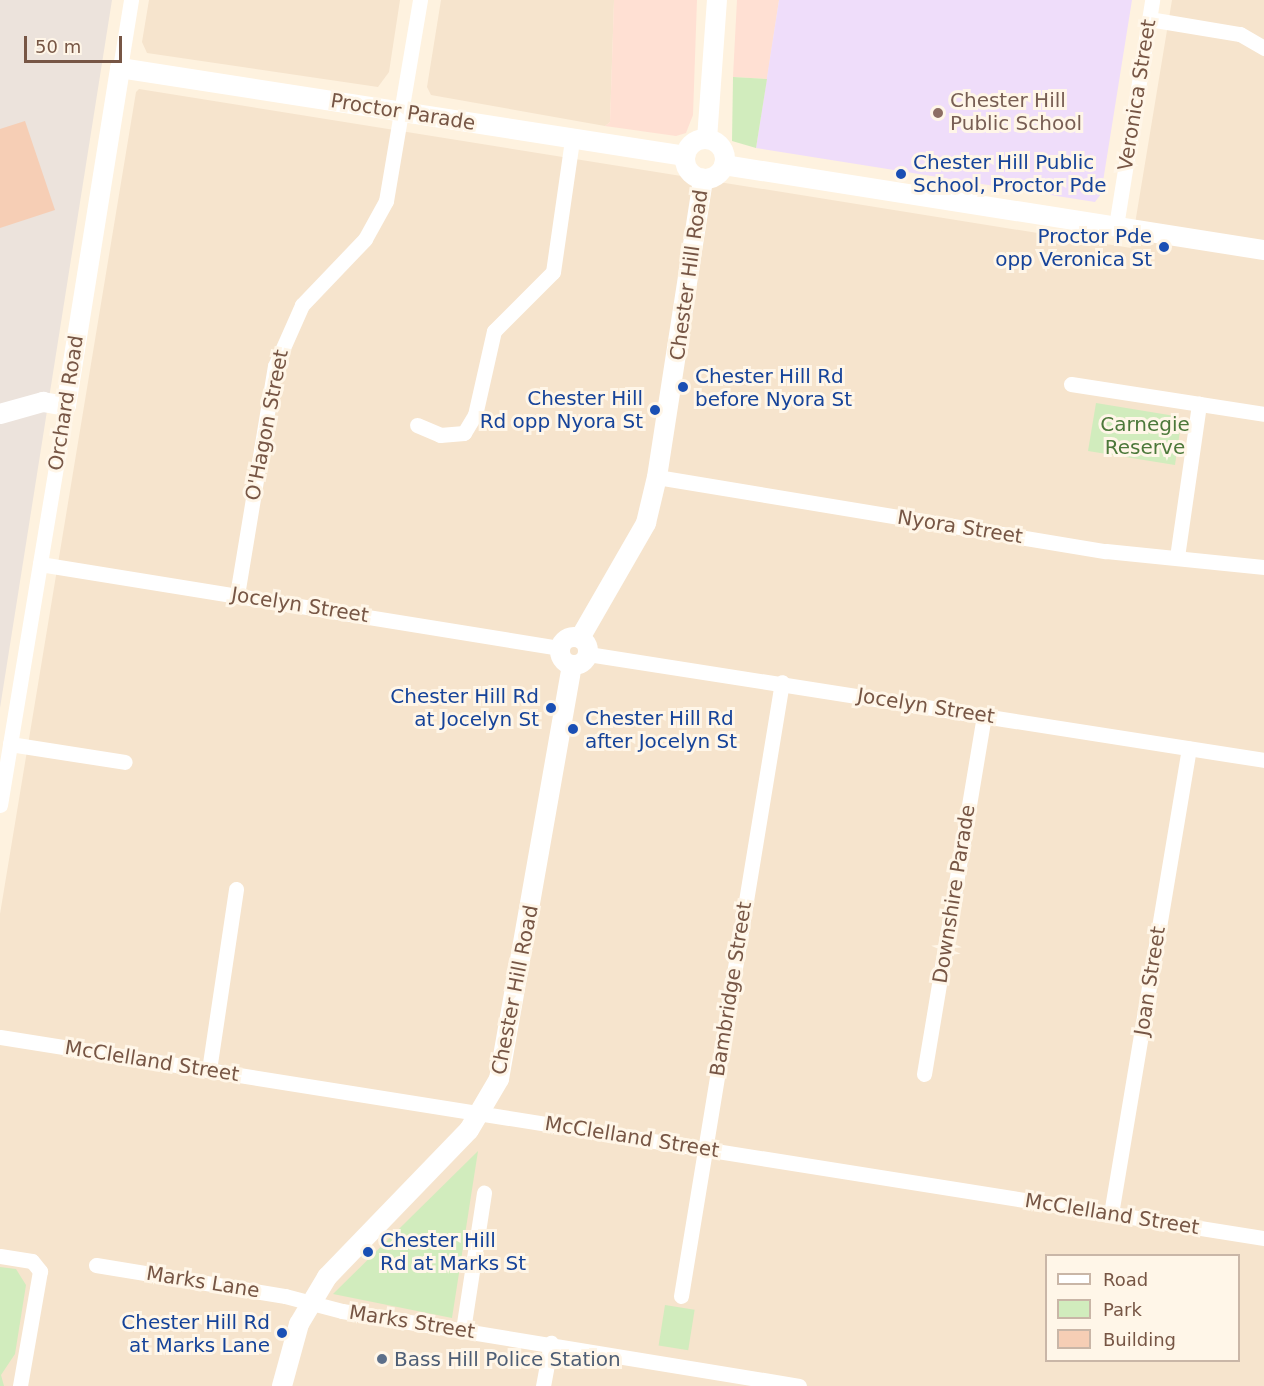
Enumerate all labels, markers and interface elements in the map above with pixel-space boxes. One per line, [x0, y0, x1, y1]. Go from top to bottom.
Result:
street label: Veronica Street [1113, 18, 1161, 172]
scale bar [27, 24, 124, 62]
text: 50 m [35, 36, 81, 57]
street label: Proctor Parade [329, 89, 477, 135]
place label: Chester Hill Public School [950, 89, 1082, 136]
marker: Chester Hill Public School [931, 106, 945, 120]
place label: Chester Hill Public School, Proctor Pde [913, 150, 1107, 197]
marker: Chester Hill Public School, Proctor Pde [894, 167, 908, 181]
street label: Chester Hill Road [665, 188, 713, 362]
place label: Proctor Pde opp Veronica St [995, 224, 1152, 271]
marker: Proctor Pde opp Veronica St [1157, 240, 1171, 254]
street label: Orchard Road [43, 334, 89, 472]
street label: O'Hagon Street [241, 347, 293, 503]
place label: Chester Hill Rd before Nyora St [695, 364, 852, 411]
marker: Chester Hill Rd before Nyora St [676, 380, 690, 394]
place label: Chester Hill Rd opp Nyora St [480, 386, 643, 433]
marker: Chester Hill Rd opp Nyora St [648, 403, 662, 417]
park label: Carnegie Reserve [1100, 412, 1190, 459]
street label: Nyora Street [896, 505, 1024, 549]
street label: Jocelyn Street [230, 582, 370, 628]
street label: Jocelyn Street [856, 683, 996, 729]
place label: Chester Hill Rd at Jocelyn St [390, 684, 539, 731]
marker: Chester Hill Rd at Jocelyn St [544, 701, 558, 715]
place label: Chester Hill Rd after Jocelyn St [585, 706, 737, 753]
marker: Chester Hill Rd after Jocelyn St [566, 722, 580, 736]
street label: Downshire Parade [928, 803, 980, 985]
street label: Bambridge Street [705, 900, 757, 1078]
street label: Chester Hill Road [487, 903, 543, 1077]
street label: Joan Street [1130, 925, 1170, 1037]
street label: McClelland Street [63, 1035, 241, 1087]
street label: McClelland Street [543, 1111, 721, 1163]
street label: McClelland Street [1023, 1188, 1201, 1240]
place label: Chester Hill Rd at Marks St [380, 1228, 526, 1275]
marker: Chester Hill Rd at Marks St [361, 1245, 375, 1259]
legend [1045, 1254, 1240, 1362]
street label: Marks Lane [145, 1261, 261, 1303]
text: Road [1103, 1269, 1148, 1290]
text: Park [1103, 1299, 1142, 1320]
street label: Marks Street [347, 1300, 477, 1344]
place label: Chester Hill Rd at Marks Lane [121, 1310, 270, 1357]
marker: Chester Hill Rd at Marks Lane [275, 1326, 289, 1340]
text: Building [1103, 1329, 1176, 1350]
place label: Bass Hill Police Station [394, 1347, 621, 1371]
marker: Bass Hill Police Station [375, 1352, 389, 1366]

